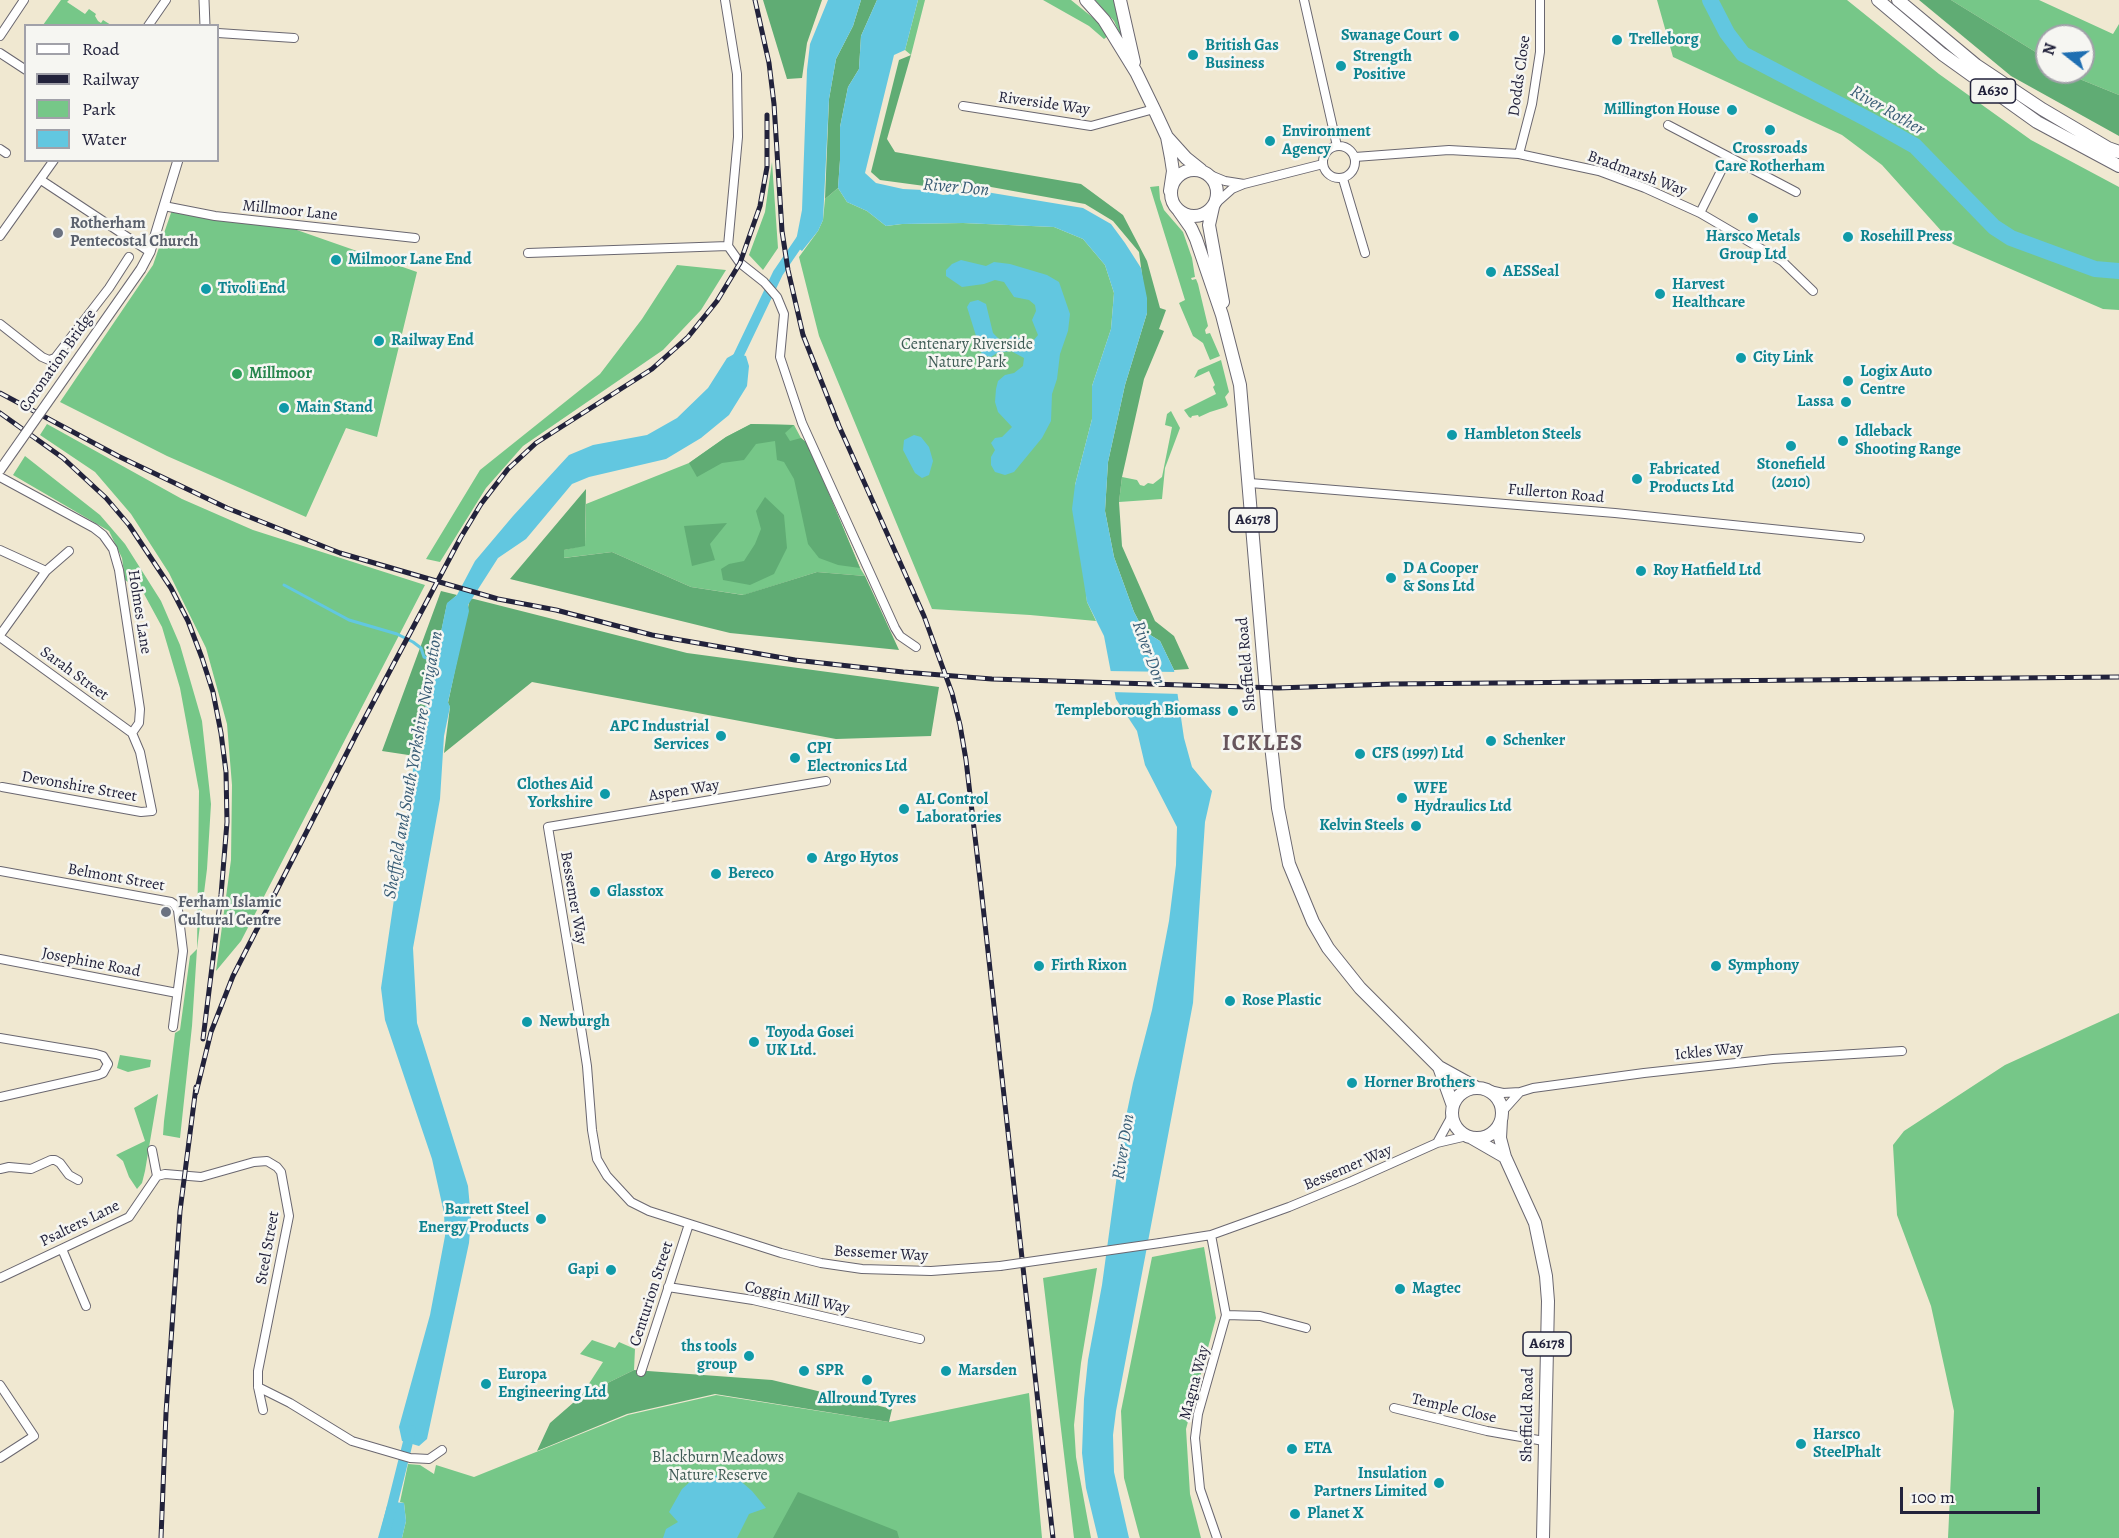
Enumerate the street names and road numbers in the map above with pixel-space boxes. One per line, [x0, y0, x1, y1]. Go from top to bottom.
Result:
street label: Dodds Close [1505, 34, 1535, 118]
road number: A630 [1970, 79, 2016, 103]
street label: Riverside Way [997, 88, 1091, 120]
street label: Bradmarsh Way [1585, 147, 1689, 201]
street label: Millmoor Lane [241, 196, 339, 226]
street label: Coronation Bridge [15, 306, 101, 416]
street label: Fullerton Road [1507, 480, 1605, 508]
road number: A6178 [1229, 508, 1277, 532]
street label: Holmes Lane [123, 568, 155, 656]
street label: Sheffield Road [1233, 616, 1261, 712]
street label: Sarah Street [36, 643, 112, 705]
street label: Devonshire Street [20, 767, 138, 807]
street label: Aspen Way [647, 776, 721, 806]
street label: Bessemer Way [555, 850, 591, 946]
street label: Belmont Street [66, 860, 166, 896]
street label: Josephine Road [40, 944, 142, 982]
street label: Ickles Way [1674, 1039, 1744, 1065]
street label: Bessemer Way [1301, 1141, 1395, 1195]
street label: Psalters Lane [37, 1196, 123, 1252]
street label: Steel Street [252, 1210, 284, 1286]
street label: Centurion Street [626, 1239, 678, 1349]
street label: Bessemer Way [833, 1242, 929, 1266]
street label: Coggin Mill Way [743, 1277, 851, 1319]
road number: A6178 [1523, 1332, 1571, 1356]
street label: Magna Way [1176, 1344, 1214, 1422]
street label: Sheffield Road [1518, 1368, 1538, 1462]
street label: Temple Close [1410, 1390, 1498, 1428]

